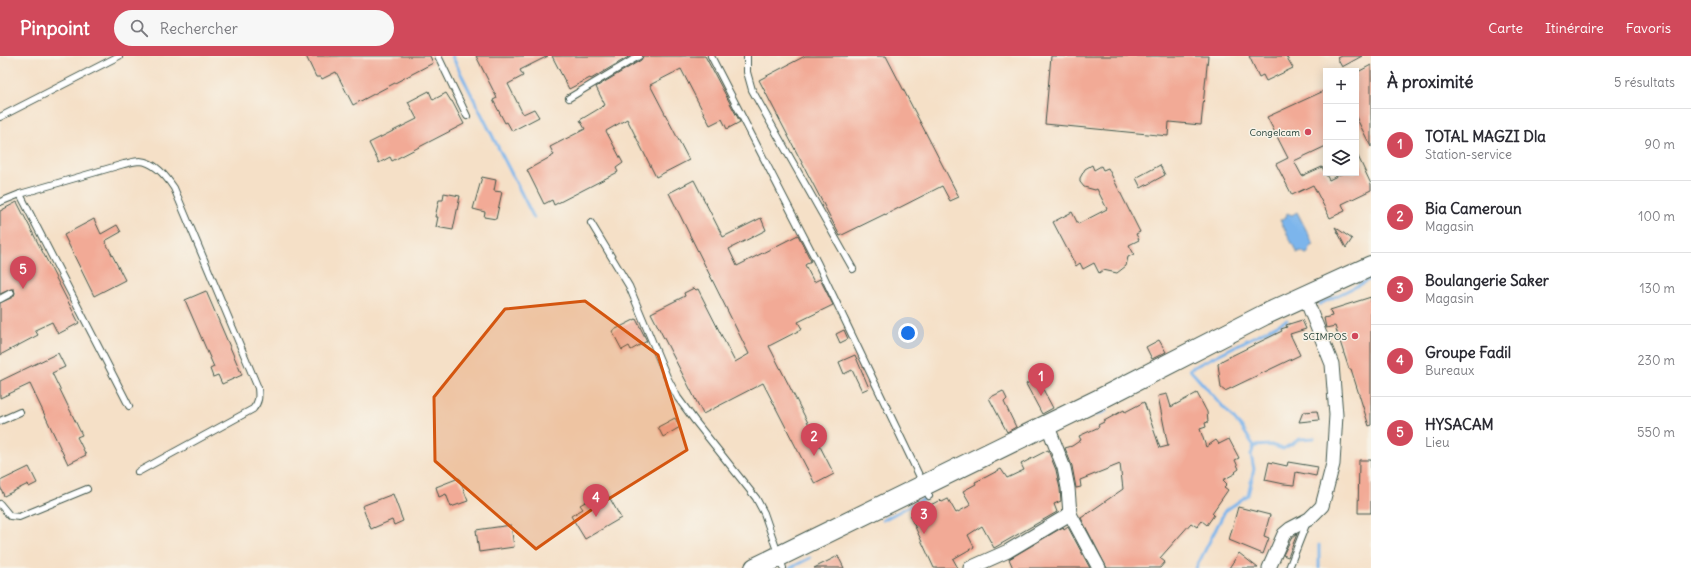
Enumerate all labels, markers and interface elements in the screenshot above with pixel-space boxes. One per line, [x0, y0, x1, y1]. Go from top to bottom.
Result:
search box [114, 10, 394, 46]
text: Pinpoint [20, 16, 90, 40]
icon: search [128, 17, 150, 39]
text: Rechercher [160, 19, 238, 38]
text: Carte [1488, 19, 1523, 37]
text: Itinéraire [1545, 19, 1604, 37]
text: Favoris [1626, 19, 1671, 37]
map controls [1323, 68, 1359, 176]
button: + [1323, 68, 1359, 104]
text: À proximité [1387, 71, 1473, 93]
text: 5 résultats [1614, 74, 1675, 91]
button: − [1323, 104, 1359, 140]
place label: Congelcam [1249, 126, 1300, 139]
marker: Congelcam [1303, 127, 1313, 137]
text: TOTAL MAGZI Dla [1425, 127, 1546, 146]
text: 1 [1397, 136, 1403, 153]
text: 90 m [1644, 136, 1675, 153]
button: layers [1323, 140, 1359, 176]
text: Station-service [1425, 146, 1512, 163]
text: Bia Cameroun [1425, 199, 1522, 218]
text: 2 [1396, 208, 1404, 225]
text: 100 m [1638, 208, 1675, 225]
text: Magasin [1425, 218, 1474, 235]
pin: 5 [10, 256, 36, 289]
text: Boulangerie Saker [1425, 271, 1549, 290]
text: 3 [1396, 280, 1404, 297]
text: 130 m [1639, 280, 1675, 297]
text: Magasin [1425, 290, 1474, 307]
your location [898, 323, 918, 343]
place label: SCIMPOS [1303, 330, 1347, 343]
marker: SCIMPOS [1350, 331, 1360, 341]
text: Groupe Fadil [1425, 343, 1511, 362]
text: 4 [1396, 352, 1404, 369]
text: 230 m [1637, 352, 1675, 369]
text: Bureaux [1425, 362, 1474, 379]
pin: 1 [1028, 363, 1054, 396]
text: HYSACAM [1425, 415, 1494, 434]
pin: 2 [801, 423, 827, 456]
text: 5 [1396, 424, 1404, 441]
text: 550 m [1637, 424, 1675, 441]
text: Lieu [1425, 434, 1450, 451]
pin: 4 [583, 484, 609, 517]
pin: 3 [911, 501, 937, 534]

